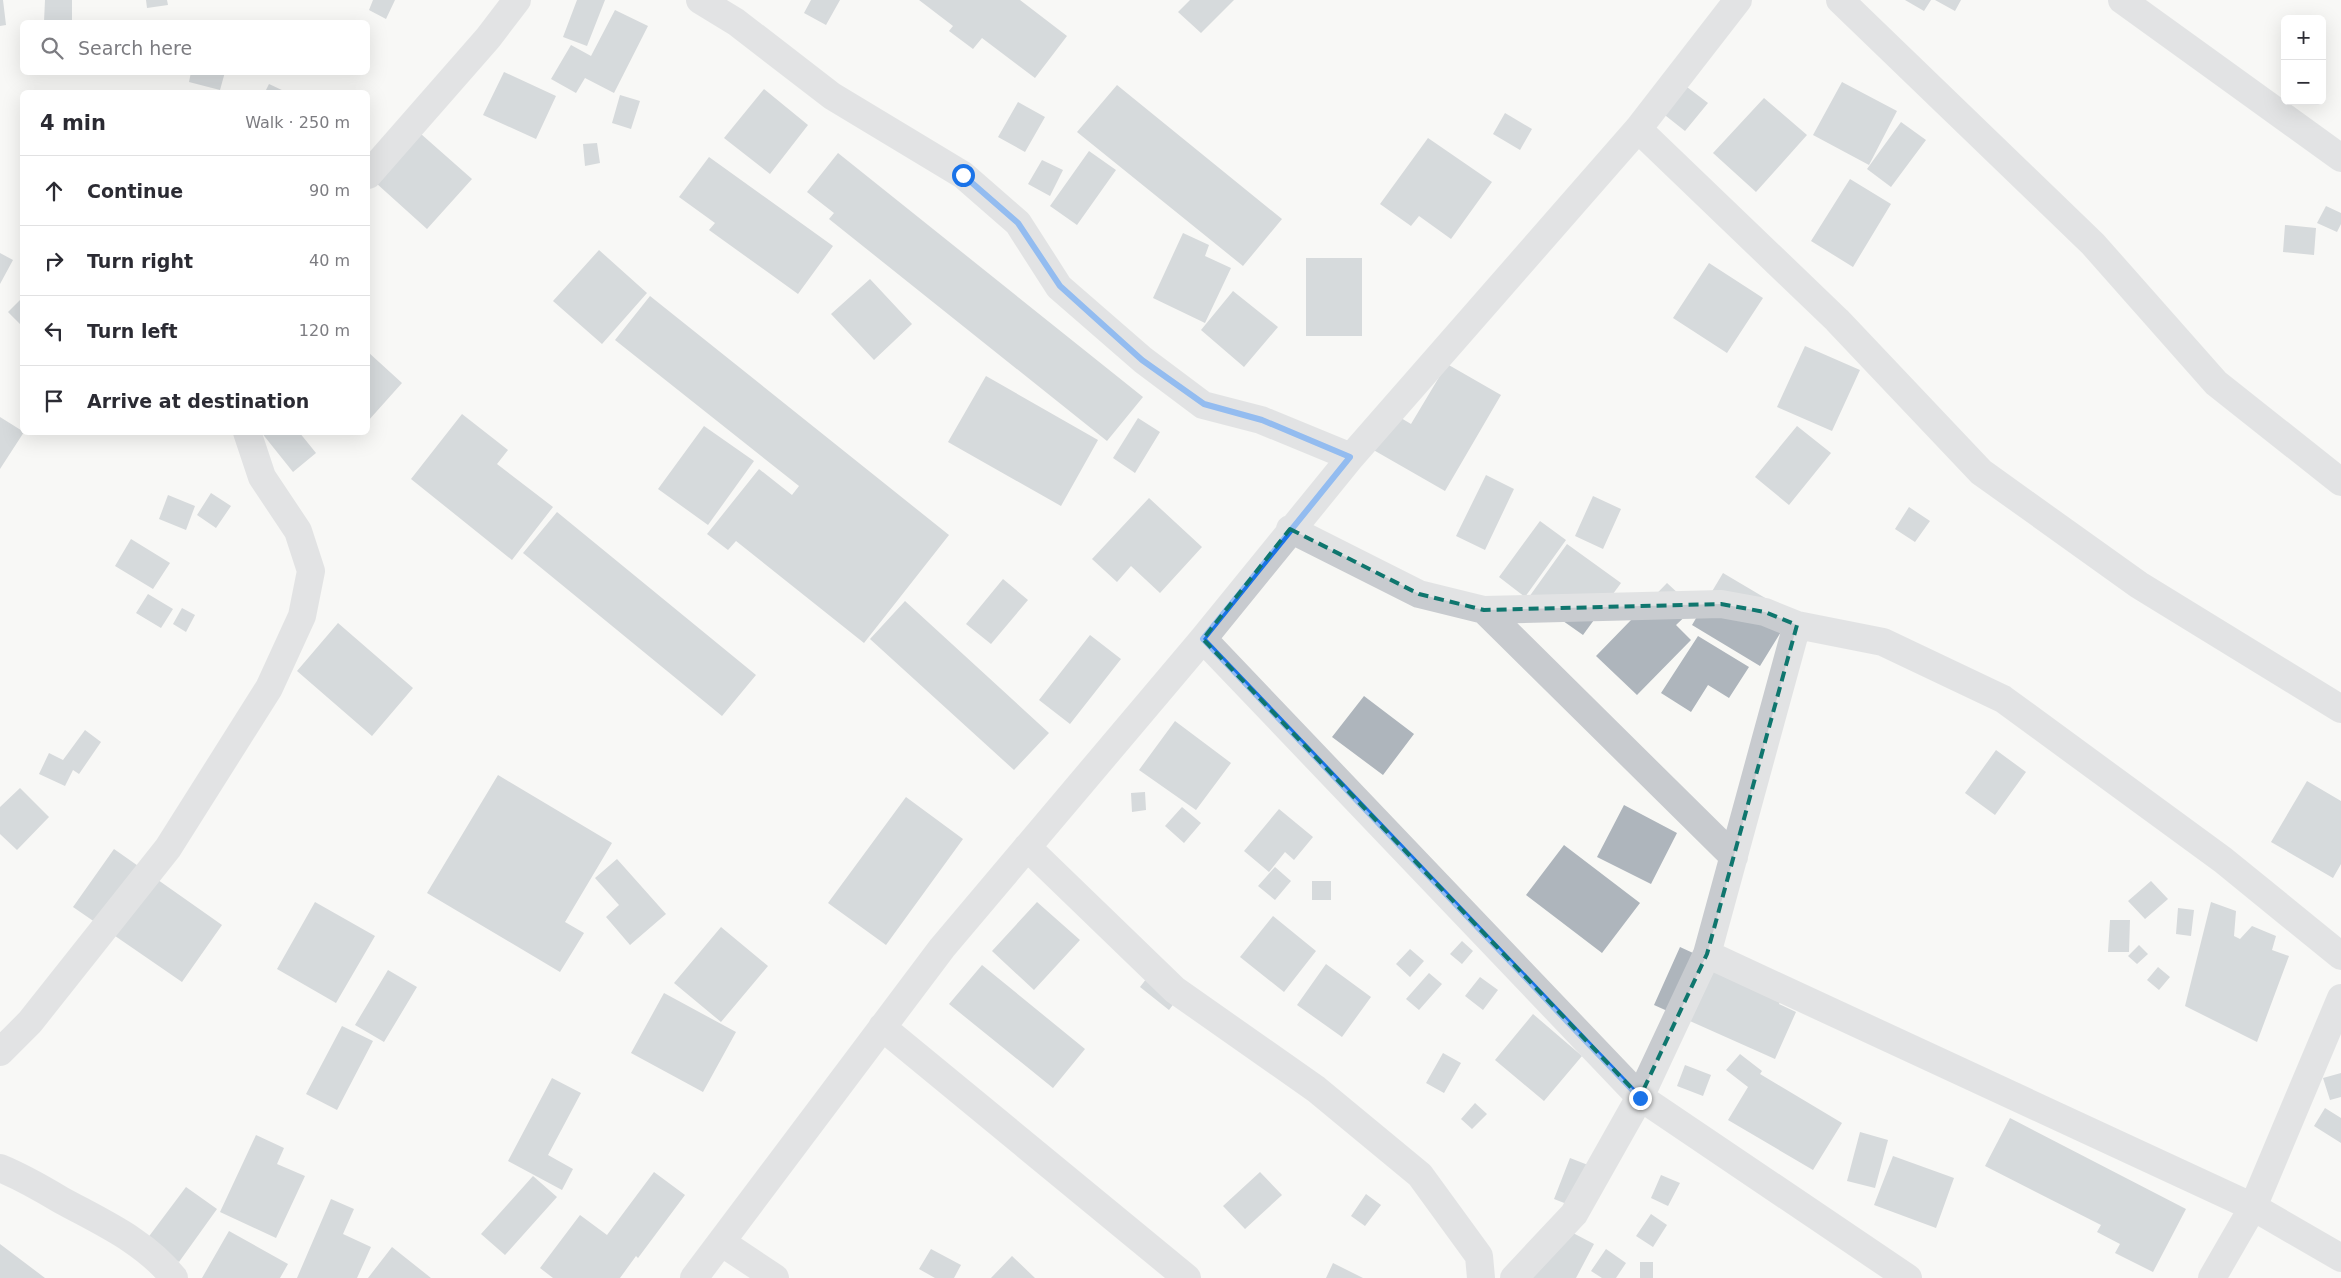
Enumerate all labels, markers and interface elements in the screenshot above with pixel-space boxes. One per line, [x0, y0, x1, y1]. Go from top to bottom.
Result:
map controls [2281, 15, 2326, 105]
button: + [2281, 15, 2326, 60]
search box [20, 20, 370, 75]
icon: search [38, 34, 66, 62]
text: Search here [78, 37, 192, 59]
button: − [2281, 60, 2326, 105]
text: 4 min [40, 111, 106, 135]
text: Walk · 250 m [245, 113, 350, 132]
route start [952, 164, 975, 187]
icon: ahead [40, 177, 68, 205]
text: Continue [87, 180, 183, 202]
text: 90 m [309, 181, 350, 200]
icon: right [40, 247, 68, 275]
text: Turn right [87, 250, 193, 272]
text: 40 m [309, 251, 350, 270]
icon: left [40, 317, 68, 345]
text: Turn left [87, 320, 178, 342]
text: 120 m [299, 321, 350, 340]
icon: arrive [40, 387, 68, 415]
text: Arrive at destination [87, 390, 309, 412]
route end [1629, 1087, 1652, 1110]

